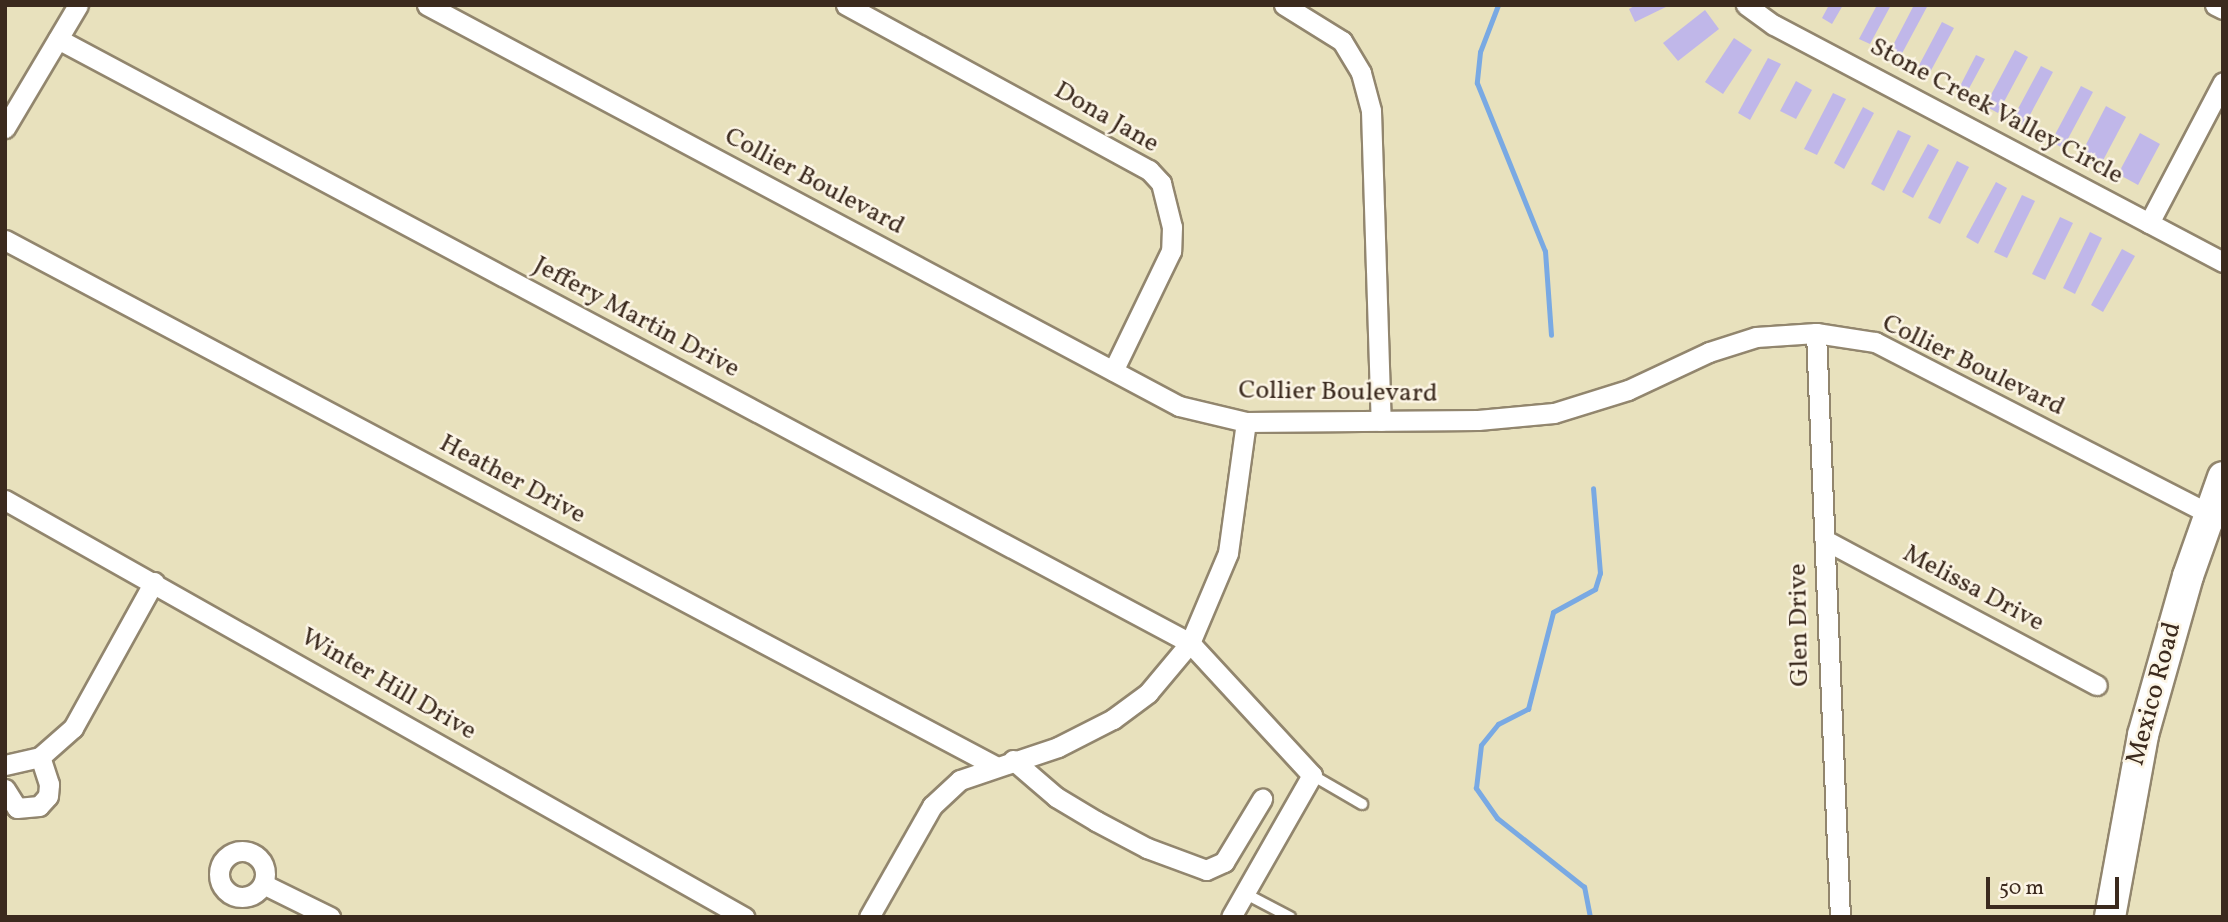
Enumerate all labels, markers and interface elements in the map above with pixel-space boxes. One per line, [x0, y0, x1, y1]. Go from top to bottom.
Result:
street label: Stone Creek Valley Circle [1863, 32, 2129, 192]
street label: Dona Jane [1048, 76, 1164, 160]
street label: Collier Boulevard [719, 121, 909, 243]
street label: Jeffery Martin Drive [527, 250, 745, 386]
street label: Collier Boulevard [1877, 308, 2069, 424]
street label: Collier Boulevard [1238, 376, 1438, 410]
street label: Heather Drive [434, 428, 590, 532]
street label: Melissa Drive [1897, 539, 2049, 639]
street label: Glen Drive [1783, 563, 1817, 687]
street label: Mexico Road [2121, 619, 2189, 769]
street label: Winter Hill Drive [295, 622, 481, 748]
scale bar [1990, 862, 2123, 906]
text: 50 m [1999, 874, 2044, 903]

